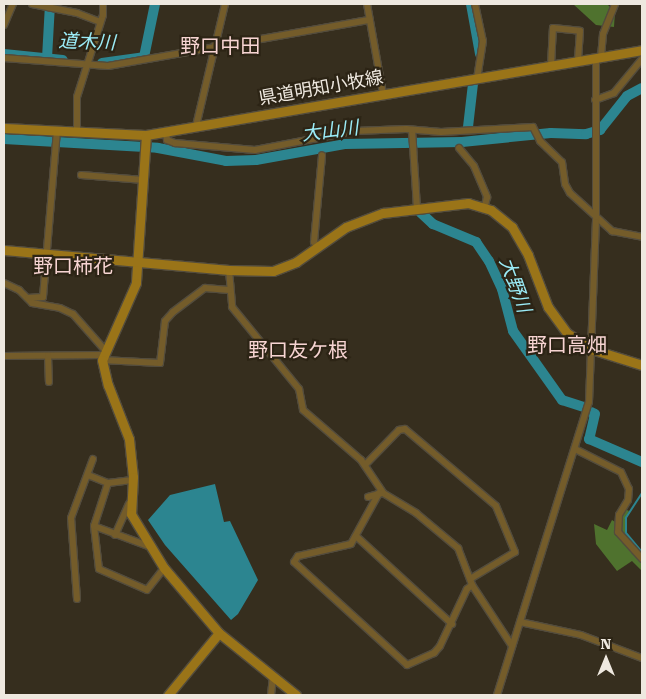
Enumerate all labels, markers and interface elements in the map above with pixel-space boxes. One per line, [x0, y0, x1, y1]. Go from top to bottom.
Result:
water label: 道木川 [58, 30, 116, 54]
district label: 野口中田 [180, 34, 260, 58]
street label: 県道明知小牧線 [257, 66, 385, 110]
water label: 大山川 [300, 116, 360, 146]
district label: 野口柿花 [33, 254, 113, 278]
water label: 大野川 [495, 254, 535, 316]
district label: 野口高畑 [527, 333, 607, 357]
district label: 野口友ケ根 [248, 338, 348, 362]
north arrow [581, 634, 631, 684]
text: N [601, 636, 611, 652]

